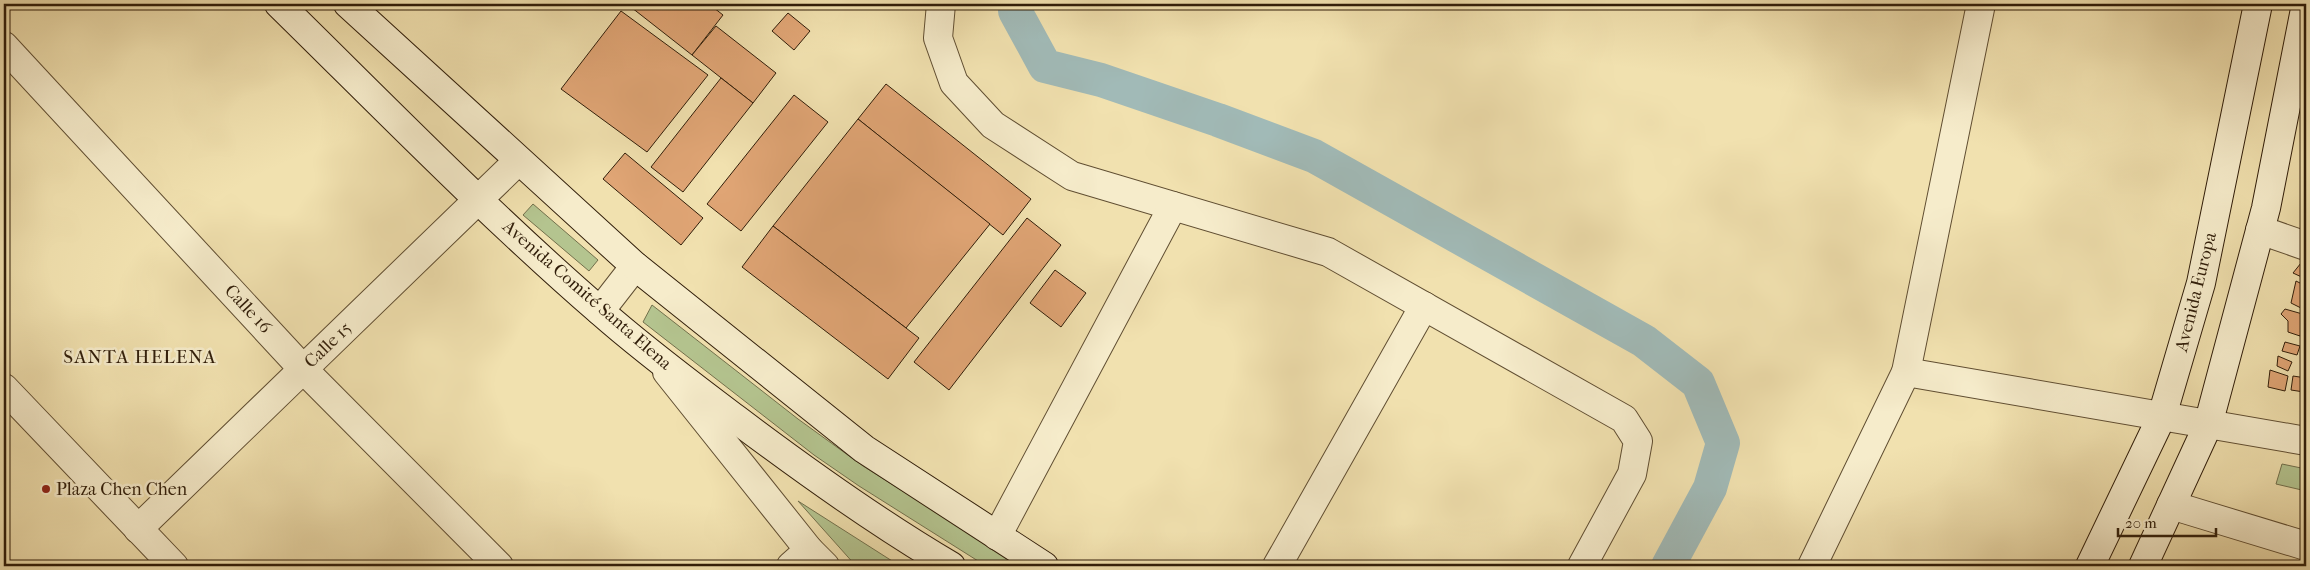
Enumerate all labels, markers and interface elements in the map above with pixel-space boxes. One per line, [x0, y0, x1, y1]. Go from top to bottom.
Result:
street label: Avenida Comité Santa Elena [497, 215, 676, 375]
street label: Avenida Europa [2171, 229, 2221, 355]
street label: Calle 16 [220, 280, 276, 338]
street label: Calle 15 [300, 317, 356, 372]
district label: SANTA HELENA [63, 346, 217, 368]
place label: Plaza Chen Chen [56, 479, 188, 500]
marker: Plaza Chen Chen [40, 483, 52, 495]
scale bar [2118, 505, 2215, 537]
text: 20 m [2125, 514, 2157, 532]

